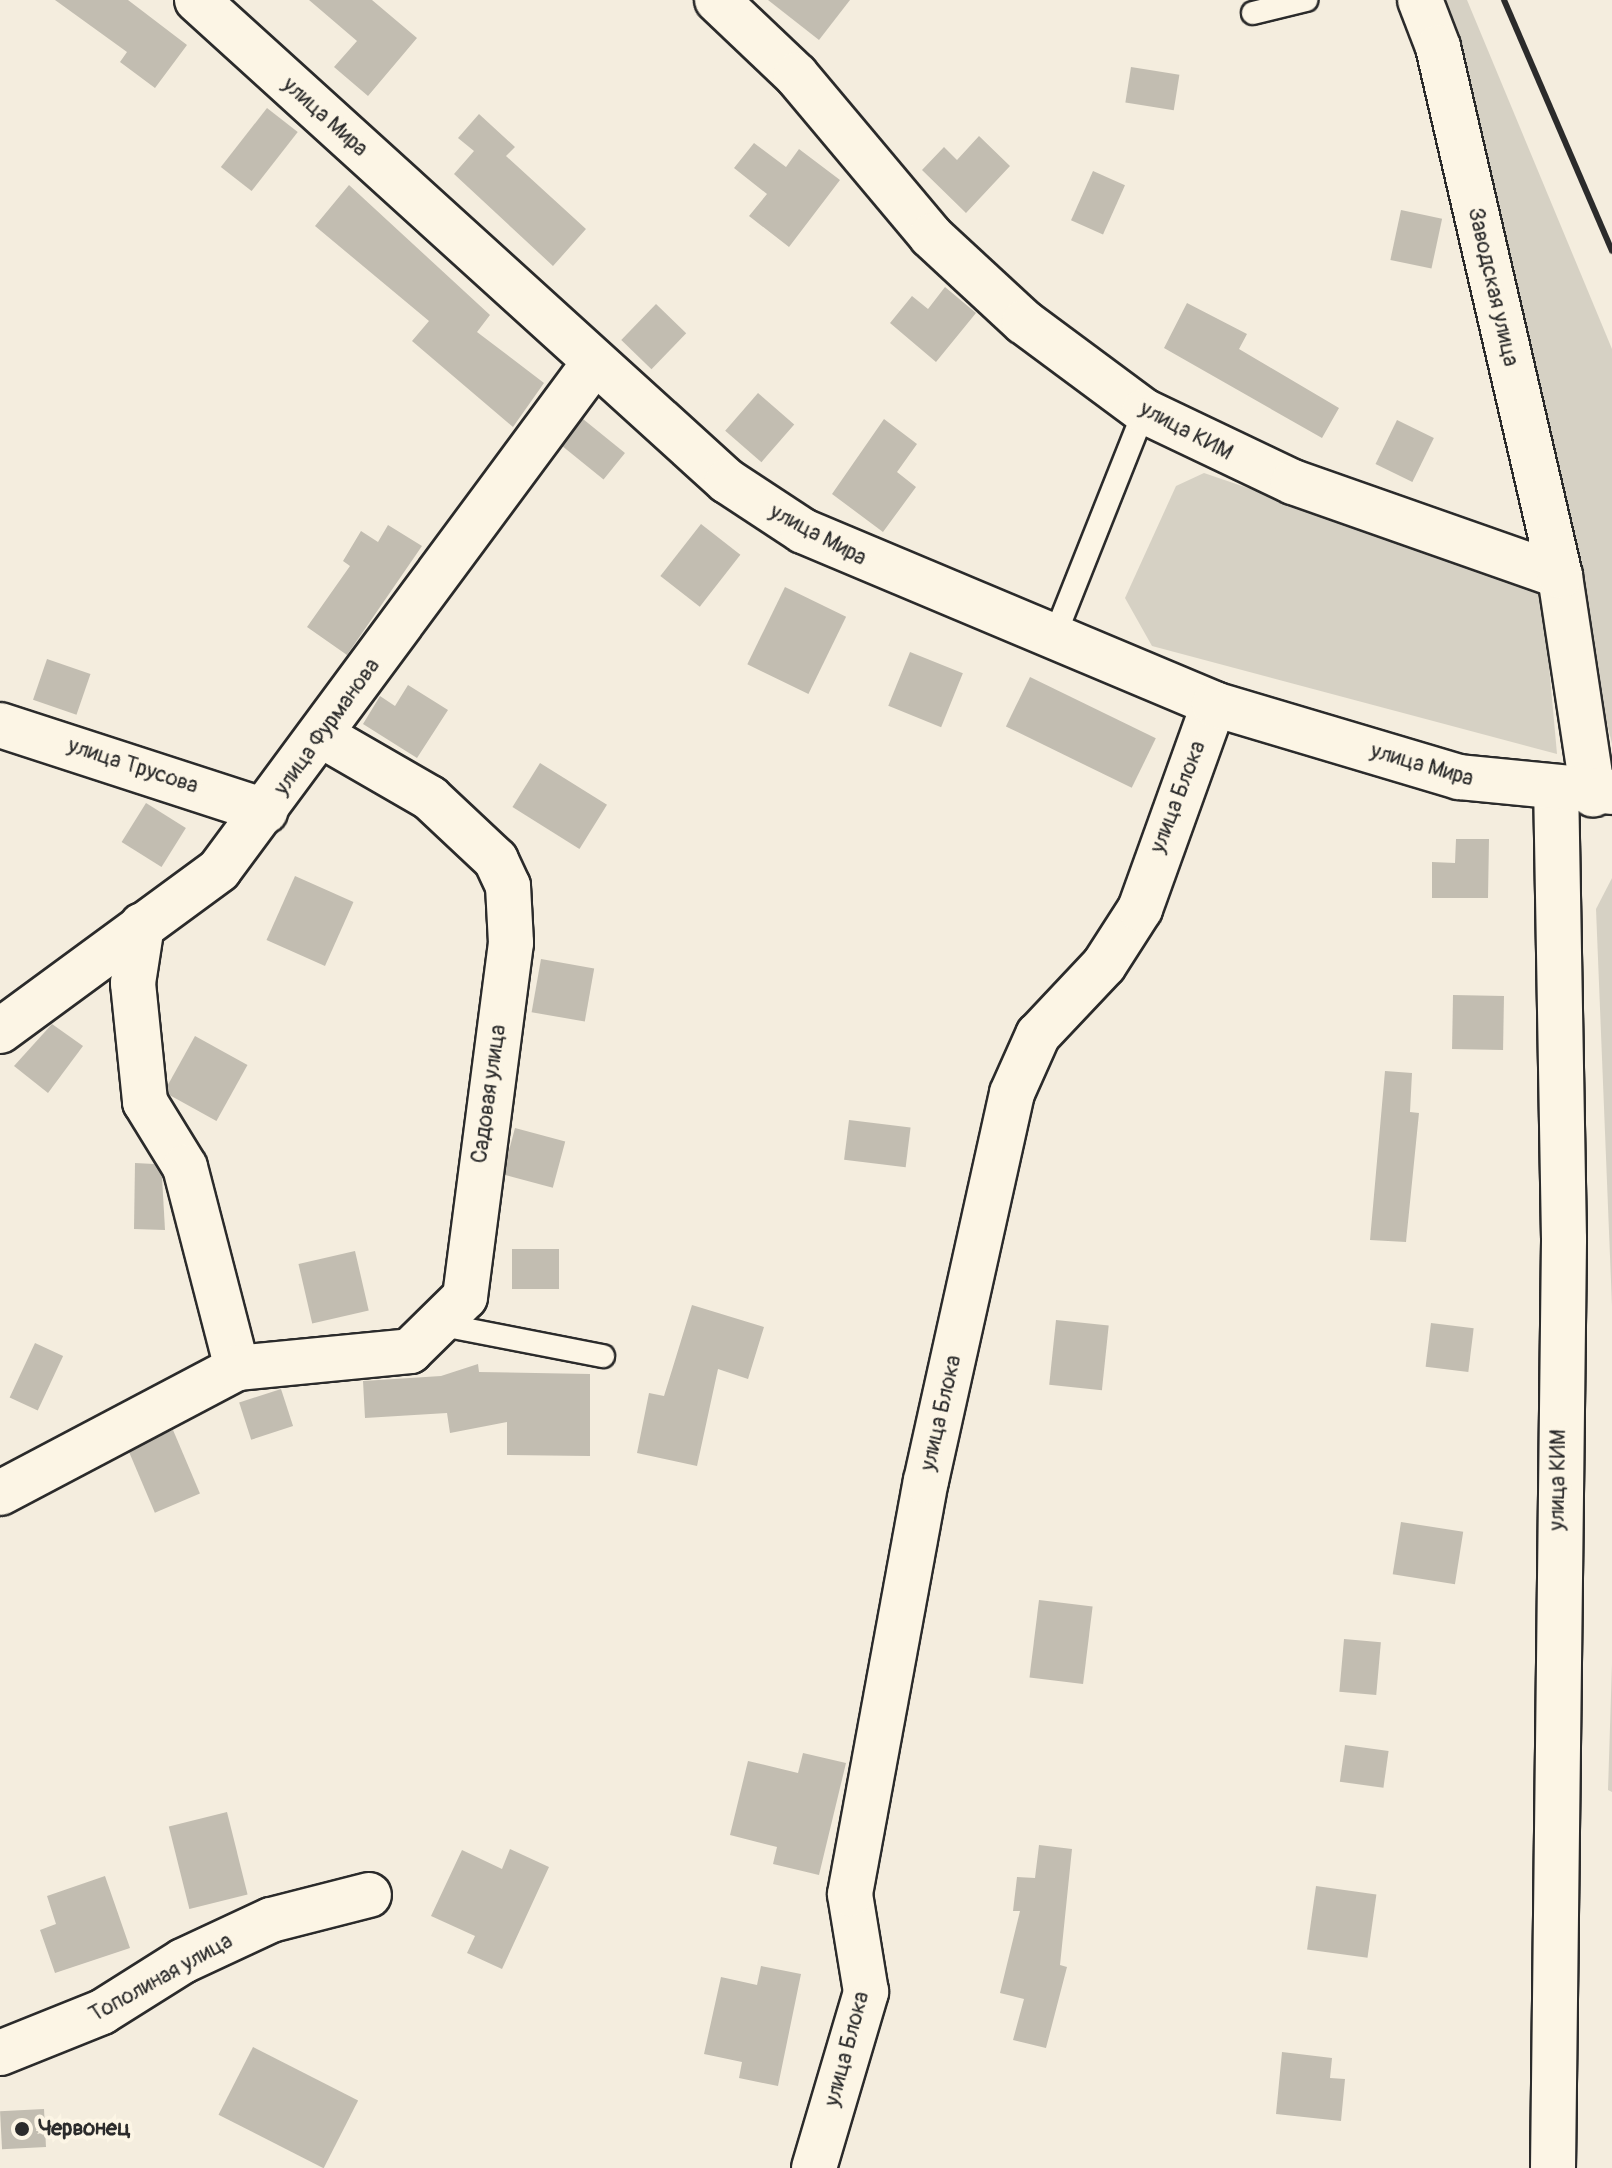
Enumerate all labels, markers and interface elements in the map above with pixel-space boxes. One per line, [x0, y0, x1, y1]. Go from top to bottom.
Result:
street label: улица Мира [277, 72, 373, 162]
street label: Заводская улица [1462, 205, 1524, 369]
street label: улица КИМ [1135, 396, 1237, 466]
street label: улица Мира [765, 499, 871, 571]
street label: улица Фурманова [269, 653, 385, 801]
street label: улица Трусова [64, 732, 202, 800]
street label: улица Блока [1145, 737, 1211, 857]
street label: улица Мира [1368, 738, 1476, 792]
street label: Садовая улица [466, 1023, 512, 1165]
street label: улица Блока [915, 1353, 967, 1473]
street label: улица КИМ [1544, 1429, 1572, 1531]
street label: Тополиная улица [85, 1928, 237, 2028]
street label: улица Блока [819, 1989, 875, 2109]
place label: Червонец [38, 2116, 131, 2142]
marker: Червонец [13, 2120, 31, 2138]

